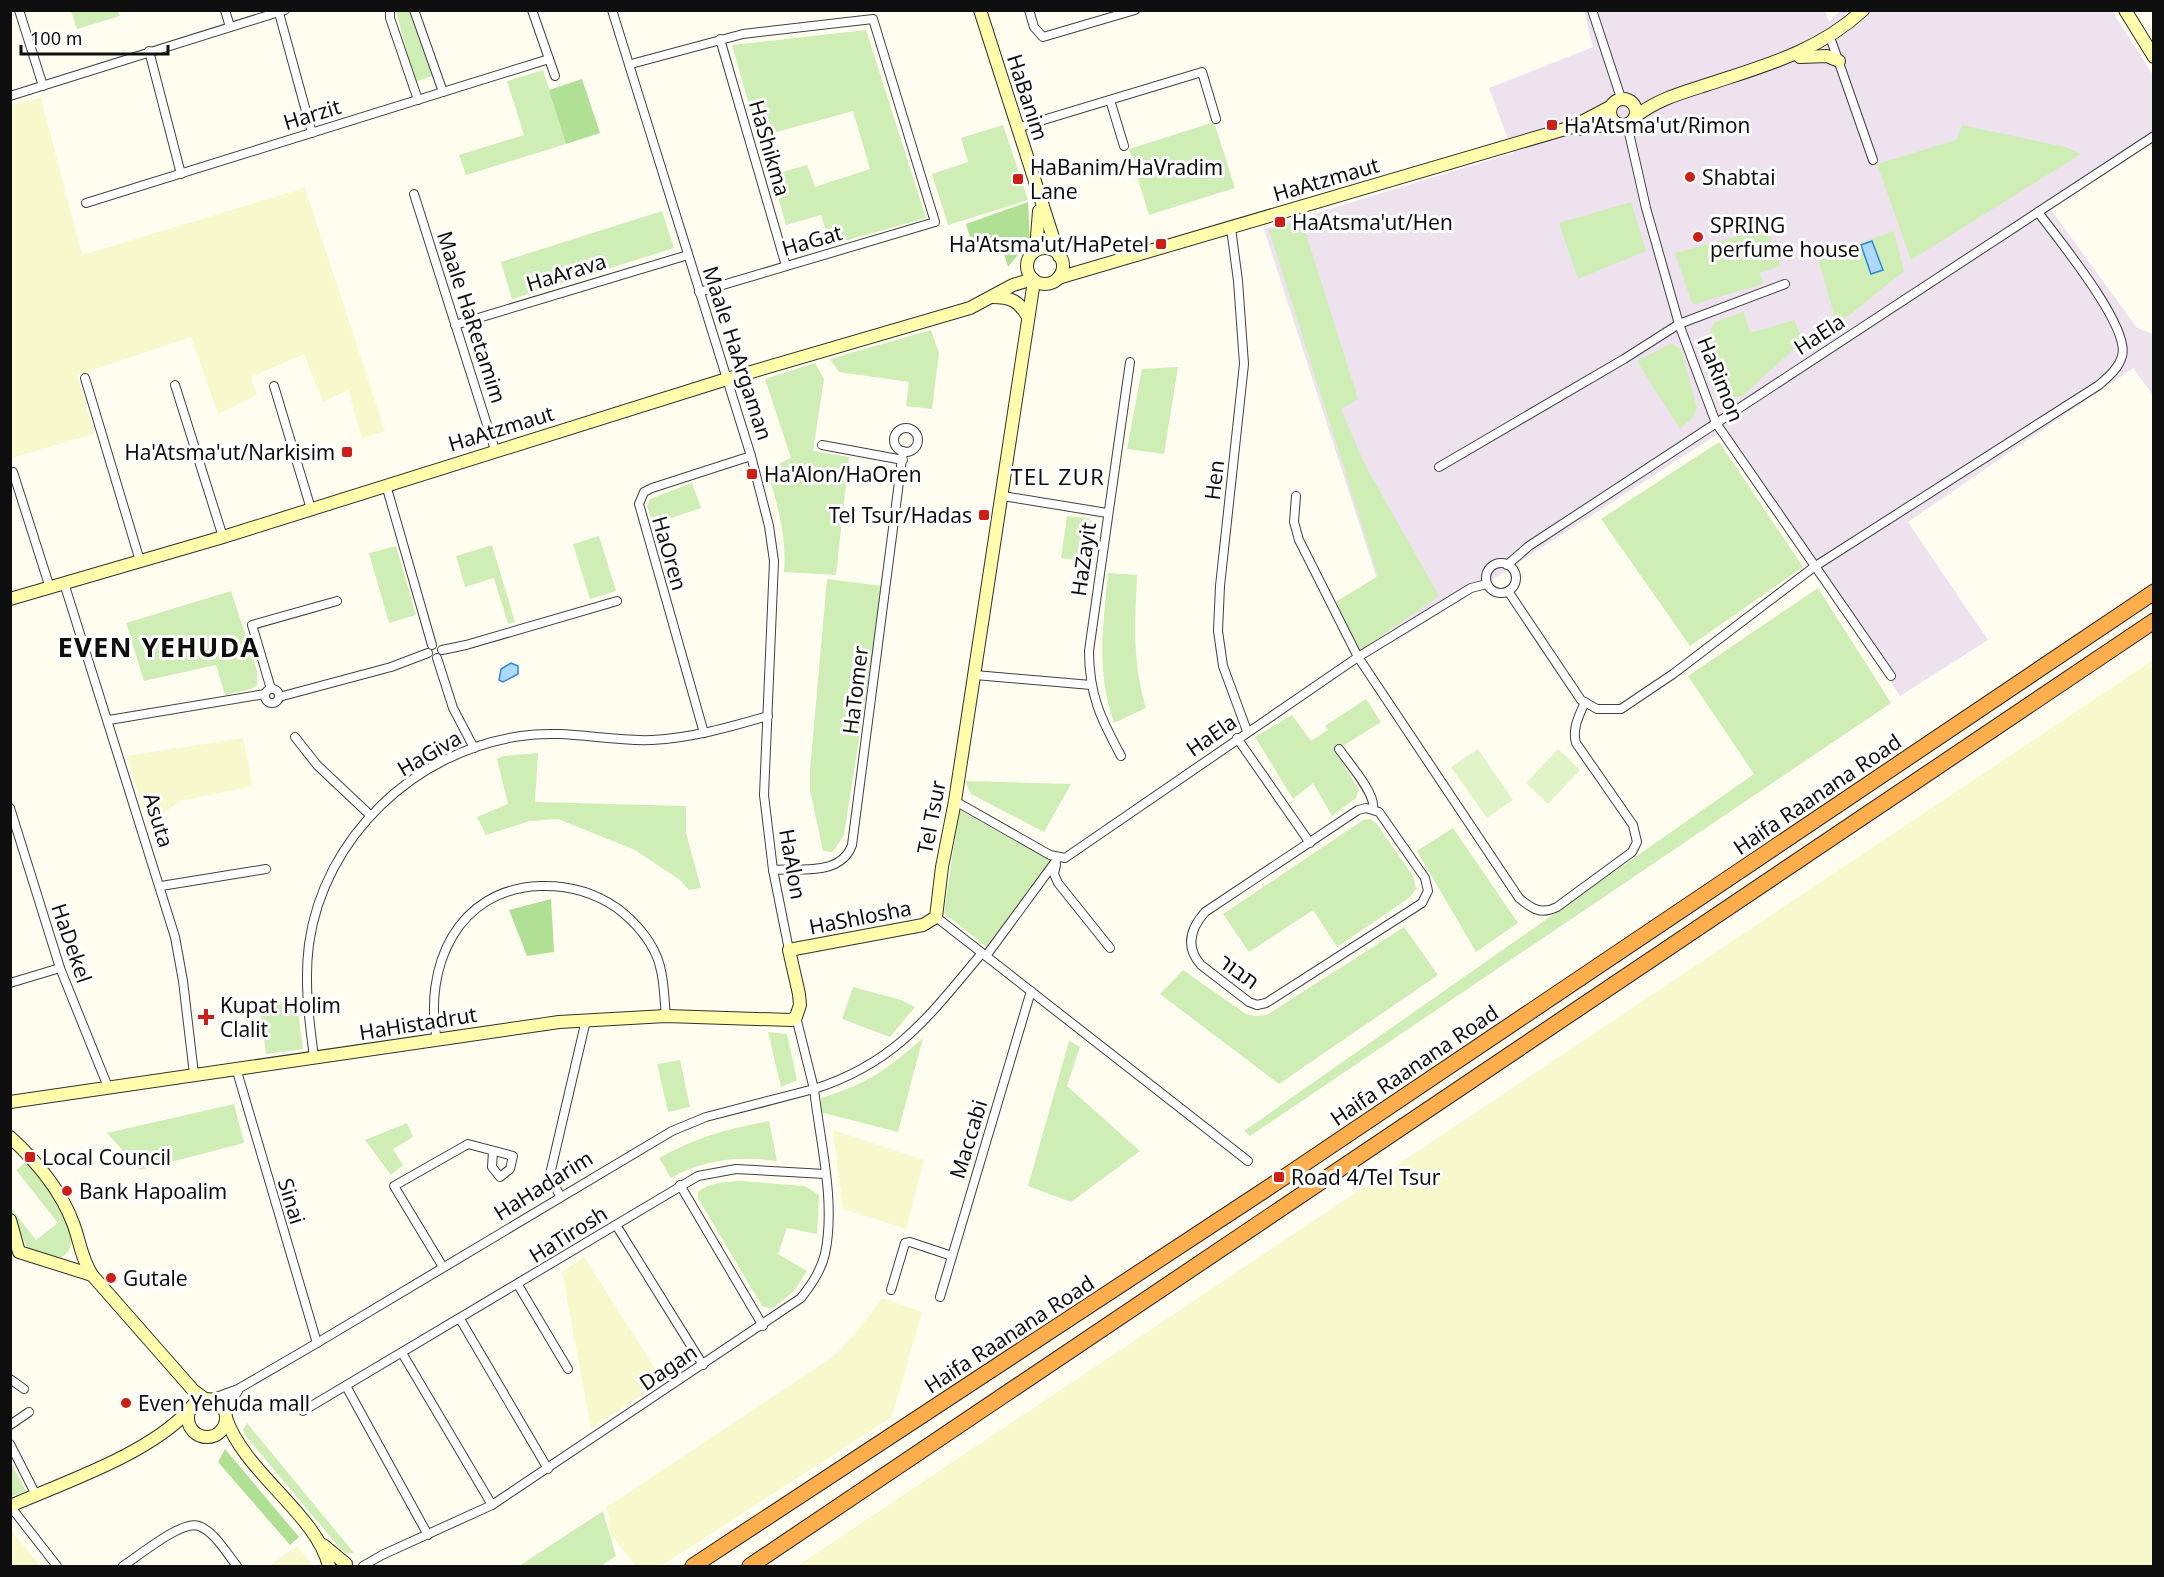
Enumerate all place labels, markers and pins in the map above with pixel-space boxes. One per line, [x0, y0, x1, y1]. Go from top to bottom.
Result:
place label: Ha'Atsma'ut/Rimon [1564, 111, 1750, 139]
marker: Ha'Atsma'ut/Rimon [1545, 118, 1559, 132]
place label: HaBanim/HaVradim Lane [1030, 153, 1223, 205]
place label: Shabtai [1702, 163, 1776, 191]
marker: Shabtai [1683, 170, 1697, 184]
marker: HaBanim/HaVradim Lane [1011, 172, 1025, 186]
place label: HaAtsma'ut/Hen [1292, 208, 1453, 236]
place label: SPRING perfume house [1710, 211, 1860, 263]
marker: HaAtsma'ut/Hen [1273, 215, 1287, 229]
place label: Ha'Atsma'ut/HaPetel [949, 230, 1149, 258]
marker: SPRING perfume house [1691, 230, 1705, 244]
marker: Ha'Atsma'ut/HaPetel [1154, 237, 1168, 251]
place label: Ha'Atsma'ut/Narkisim [125, 438, 335, 466]
marker: Ha'Atsma'ut/Narkisim [340, 445, 354, 459]
place label: Ha'Alon/HaOren [764, 460, 921, 488]
marker: Ha'Alon/HaOren [745, 467, 759, 481]
place label: Tel Tsur/Hadas [829, 501, 972, 529]
marker: Tel Tsur/Hadas [977, 508, 991, 522]
place label: Kupat Holim Clalit [220, 991, 341, 1043]
marker: Kupat Holim Clalit [197, 1008, 215, 1026]
place label: Local Council [42, 1143, 171, 1171]
marker: Local Council [23, 1150, 37, 1164]
place label: Road 4/Tel Tsur [1291, 1163, 1441, 1191]
marker: Road 4/Tel Tsur [1272, 1170, 1286, 1184]
place label: Bank Hapoalim [79, 1177, 227, 1205]
marker: Bank Hapoalim [60, 1184, 74, 1198]
place label: Gutale [123, 1264, 188, 1292]
marker: Gutale [104, 1271, 118, 1285]
place label: Even Yehuda mall [138, 1389, 310, 1417]
marker: Even Yehuda mall [119, 1396, 133, 1410]

